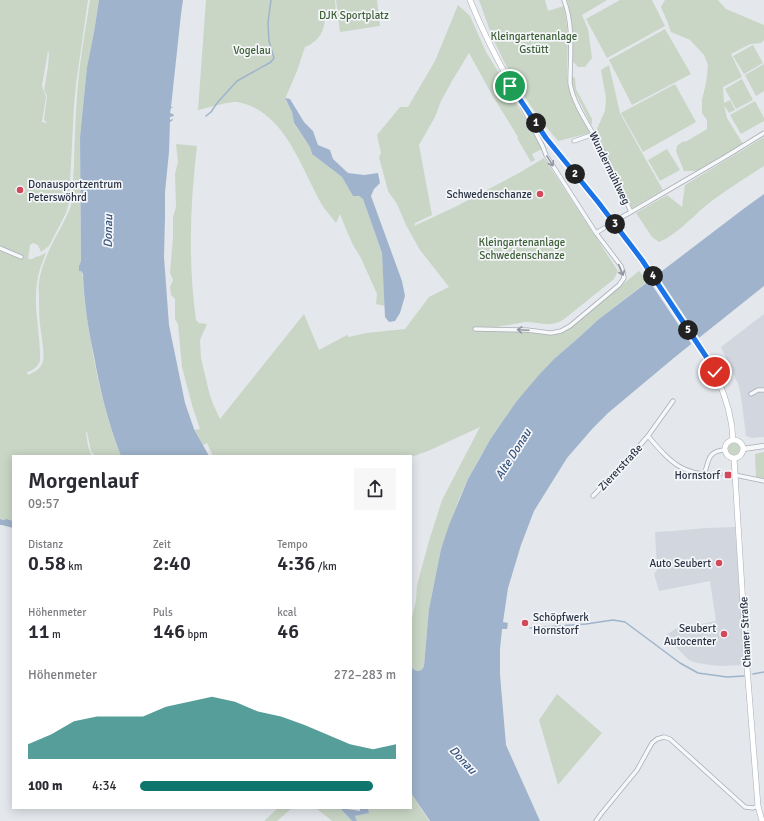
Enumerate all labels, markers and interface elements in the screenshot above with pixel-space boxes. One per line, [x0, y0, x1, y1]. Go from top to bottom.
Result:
park label: DJK Sportplatz [319, 9, 389, 22]
park label: Kleingartenanlage Gstütt [491, 30, 577, 56]
park label: Vogelau [233, 44, 271, 57]
pin [493, 69, 527, 103]
icon: arrive [499, 75, 521, 97]
pin: 1 [526, 113, 546, 133]
text: 1 [533, 116, 539, 129]
street label: Wundermühlweg [586, 130, 633, 207]
one-way arrow [547, 155, 555, 167]
pin: 2 [565, 164, 585, 184]
text: 2 [572, 167, 578, 180]
place label: Donausportzentrum Peterswöhrd [28, 178, 122, 204]
marker: Donausportzentrum Peterswöhrd [15, 185, 25, 195]
place label: Schwedenschanze [446, 188, 532, 201]
marker: Schwedenschanze [535, 189, 545, 199]
water label: Donau [101, 213, 116, 248]
pin: 3 [605, 214, 625, 234]
text: 3 [612, 217, 618, 230]
park label: Kleingartenanlage Schwedenschanze [479, 236, 565, 262]
one-way arrow [618, 263, 626, 275]
pin: 4 [643, 266, 663, 286]
text: 4 [650, 269, 656, 282]
pin: 5 [678, 320, 698, 340]
text: 5 [685, 323, 691, 336]
one-way arrow [517, 327, 530, 334]
pin [698, 355, 732, 389]
icon: check [704, 361, 726, 383]
water label: Alte Donau [492, 425, 536, 482]
street label: Ziererstraße [596, 441, 645, 493]
text: Morgenlauf [28, 467, 138, 494]
button: share [354, 468, 396, 510]
place label: Hornstorf [674, 469, 721, 482]
marker: Hornstorf [723, 470, 733, 480]
text: 09:57 [28, 496, 60, 512]
text: Distanz [28, 538, 63, 551]
text: Zeit [153, 538, 171, 551]
text: Tempo [277, 538, 308, 551]
text: 0.58 [28, 551, 66, 576]
text: 2:40 [153, 551, 191, 576]
text: 4:36 [277, 551, 315, 576]
place label: Auto Seubert [649, 557, 711, 570]
marker: Auto Seubert [714, 558, 724, 568]
text: km [66, 560, 83, 573]
text: /km [315, 560, 337, 573]
street label: Chamer Straße [737, 596, 754, 668]
text: Höhenmeter [28, 606, 86, 619]
text: Puls [153, 606, 173, 619]
text: kcal [277, 606, 297, 619]
place label: Schöpfwerk Hornstorf [533, 611, 589, 637]
marker: Schöpfwerk Hornstorf [520, 618, 530, 628]
text: 11 [28, 619, 50, 644]
text: 146 [153, 619, 185, 644]
text: 46 [277, 619, 299, 644]
place label: Seubert Autocenter [664, 622, 716, 648]
text: m [50, 628, 61, 641]
text: bpm [185, 628, 208, 641]
marker: Seubert Autocenter [719, 629, 729, 639]
text: Höhenmeter [28, 667, 97, 683]
text: 272–283 m [334, 667, 396, 683]
water label: Donau [446, 743, 480, 779]
text: 100 m [28, 778, 62, 794]
text: 4:34 [92, 778, 117, 794]

